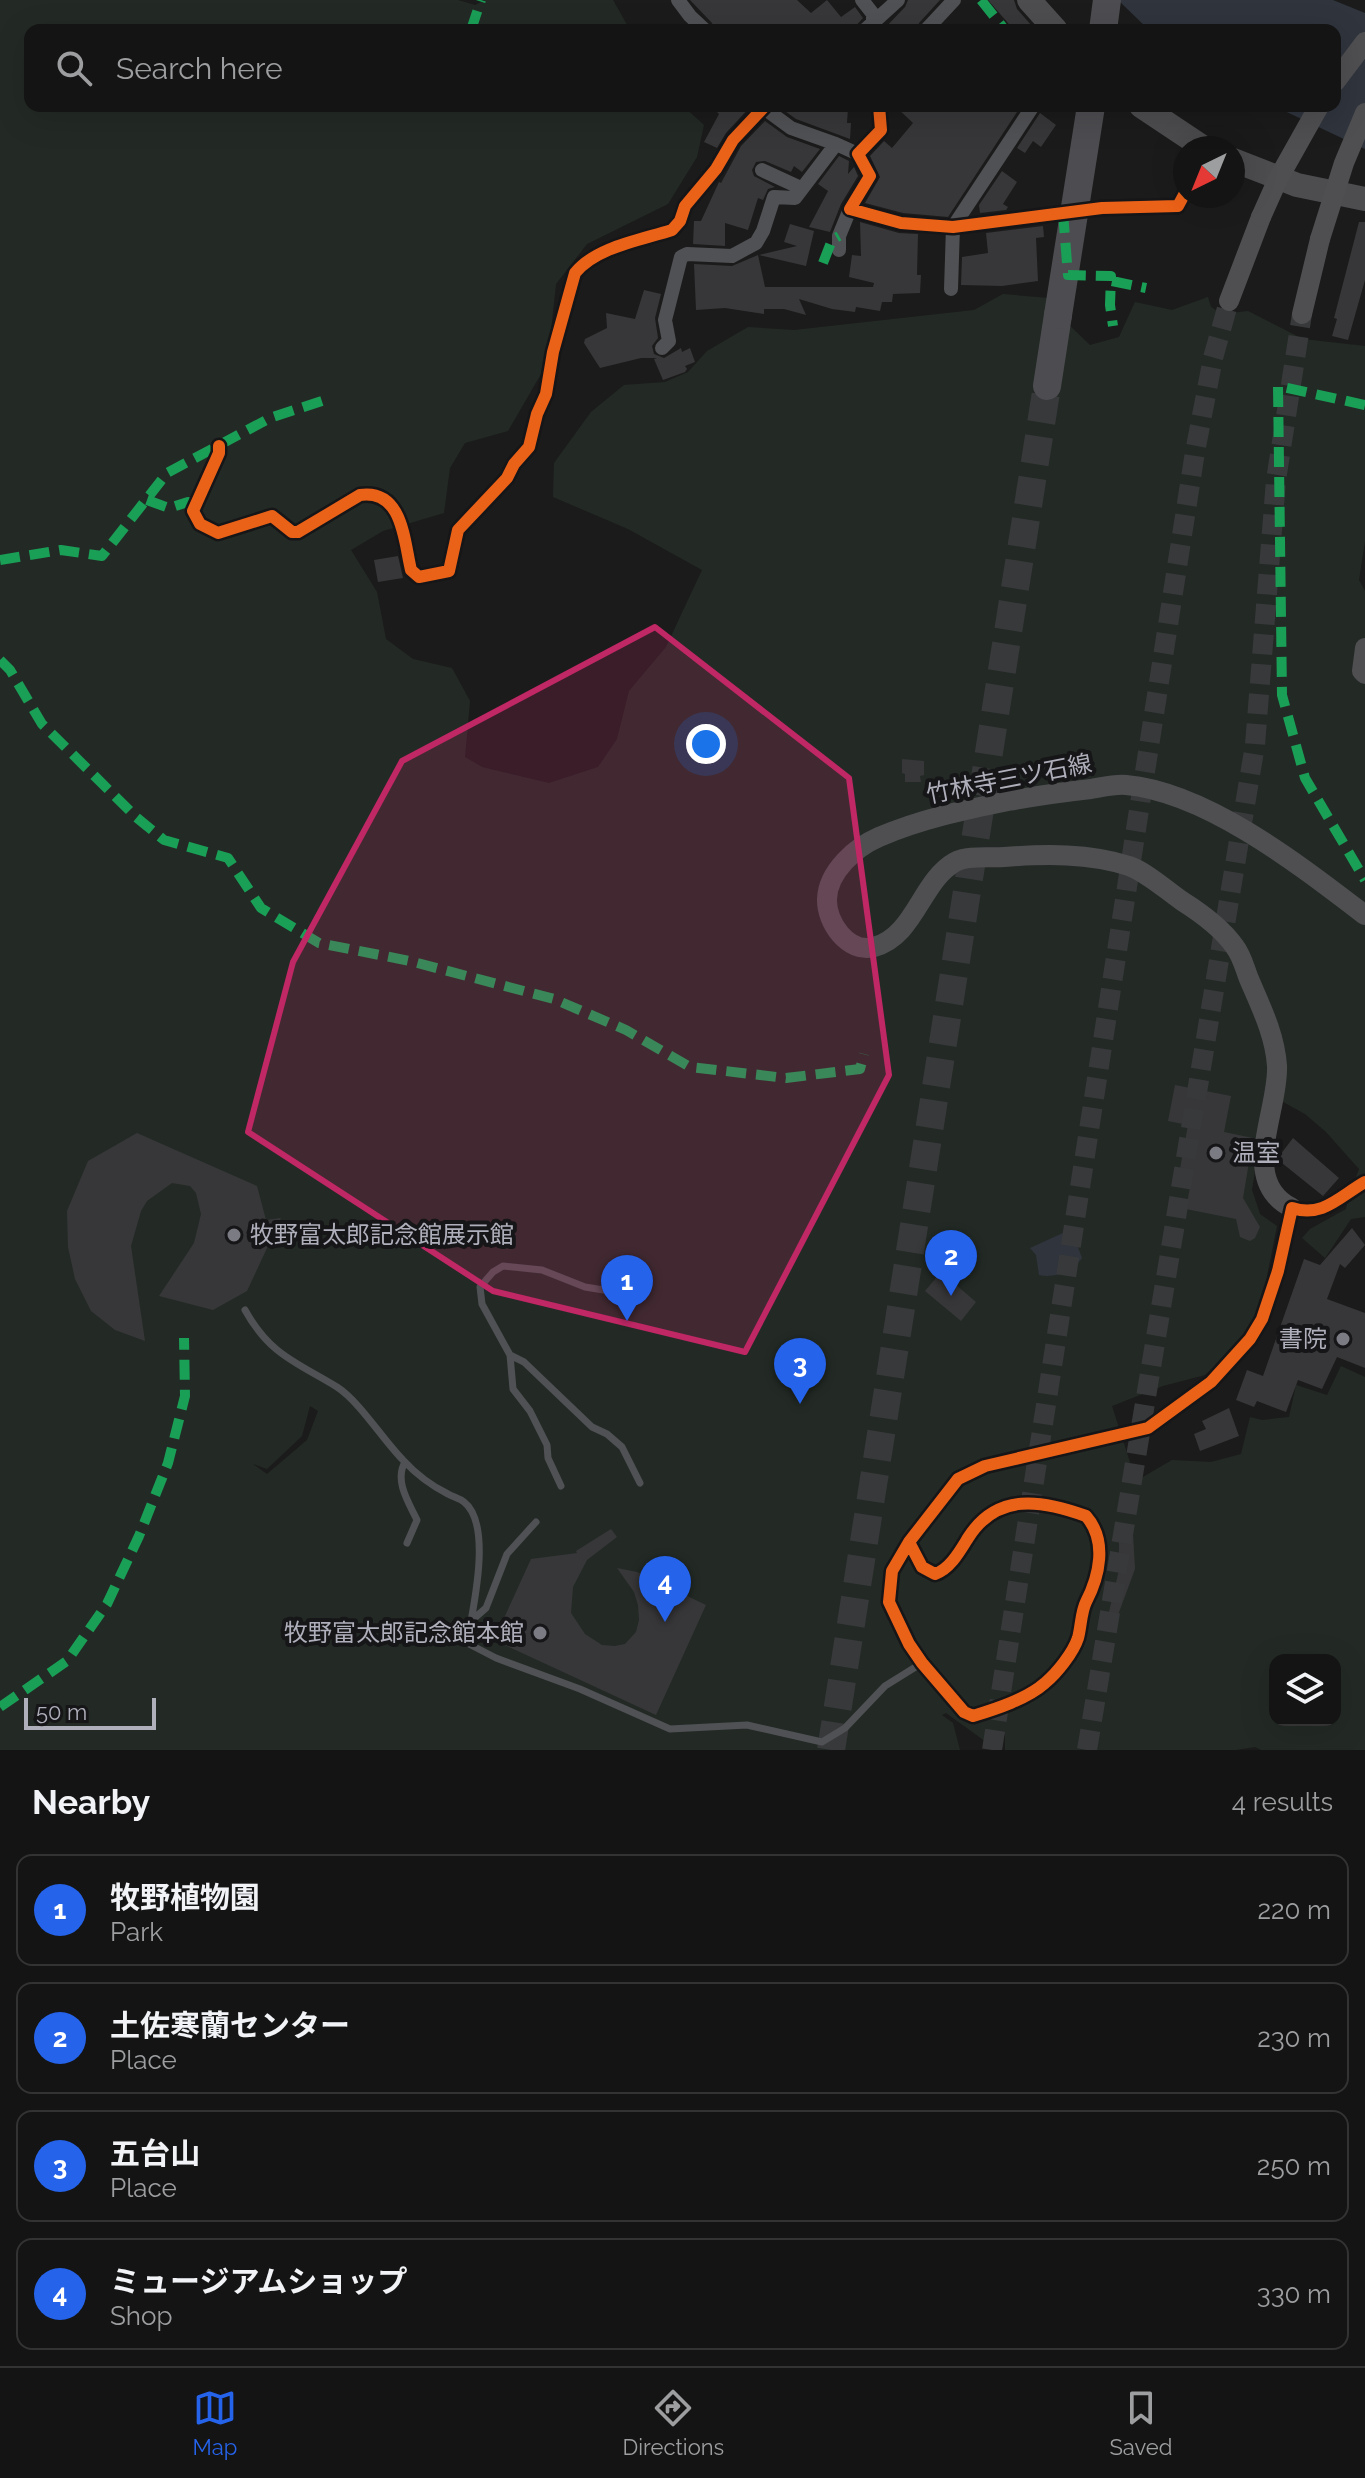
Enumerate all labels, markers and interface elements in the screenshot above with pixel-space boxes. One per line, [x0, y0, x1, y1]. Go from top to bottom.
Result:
search box [24, 24, 1341, 112]
icon: search [52, 46, 96, 90]
text: Search here [116, 51, 283, 86]
north arrow [1173, 136, 1245, 208]
your location [686, 724, 726, 764]
street label: 竹林寺三ツ石線 [924, 748, 1094, 809]
place label: 温室 [1232, 1138, 1280, 1167]
marker: 温室 [1207, 1144, 1225, 1162]
place label: 牧野富太郎記念館展示館 [250, 1220, 514, 1249]
marker: 牧野富太郎記念館展示館 [225, 1226, 243, 1244]
pin: 2 [925, 1230, 977, 1296]
pin: 1 [601, 1255, 653, 1321]
place label: 書院 [1279, 1324, 1327, 1353]
marker: 書院 [1334, 1330, 1352, 1348]
pin: 3 [774, 1338, 826, 1404]
pin: 4 [639, 1556, 691, 1622]
place label: 牧野富太郎記念館本館 [284, 1618, 524, 1647]
marker: 牧野富太郎記念館本館 [531, 1624, 549, 1642]
map controls [1269, 1654, 1341, 1726]
button: layers [1269, 1654, 1341, 1726]
scale bar [24, 1694, 156, 1730]
text: 50 m [36, 1699, 87, 1725]
text: Nearby [32, 1782, 150, 1822]
text: 4 results [1232, 1787, 1333, 1817]
text: 牧野植物園 [110, 1880, 260, 1915]
text: 1 [54, 1895, 66, 1925]
text: 220 m [1257, 1895, 1331, 1925]
text: Park [110, 1917, 163, 1947]
text: 土佐寒蘭センター [110, 2008, 350, 2043]
text: 2 [53, 2023, 67, 2053]
text: 230 m [1257, 2023, 1331, 2053]
text: Place [110, 2045, 177, 2075]
text: 五台山 [110, 2136, 200, 2171]
text: 3 [53, 2151, 67, 2181]
text: 250 m [1257, 2151, 1331, 2181]
text: Place [110, 2173, 177, 2203]
text: ミュージアムショップ [110, 2264, 407, 2299]
text: 4 [53, 2279, 67, 2309]
text: 330 m [1257, 2279, 1331, 2309]
text: Shop [110, 2301, 172, 2331]
tab: Map [193, 2386, 237, 2460]
tab: Directions [623, 2386, 724, 2460]
tab: Saved [1109, 2386, 1172, 2460]

